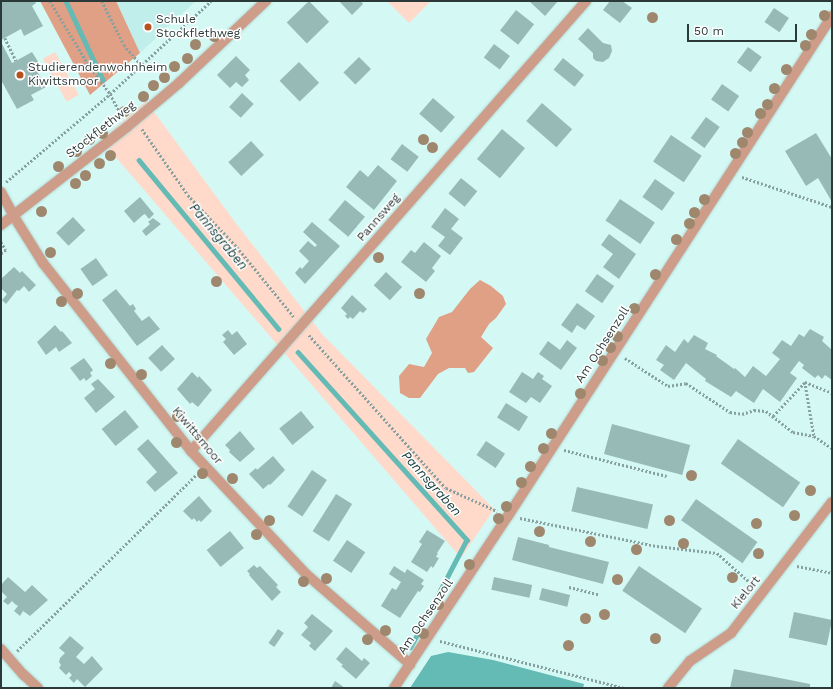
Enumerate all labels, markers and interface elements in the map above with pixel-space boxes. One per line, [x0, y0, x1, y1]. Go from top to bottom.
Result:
place label: Schule Stockflethweg [156, 13, 240, 41]
scale bar [689, 16, 799, 42]
marker: Schule Stockflethweg [143, 22, 153, 32]
text: 50 m [694, 24, 724, 38]
place label: Studierendenwohnheim Kiwittsmoor [28, 61, 167, 89]
marker: Studierendenwohnheim Kiwittsmoor [15, 70, 25, 80]
street label: Stockflethweg [63, 98, 139, 162]
street label: Pannsweg [355, 191, 403, 245]
water label: Pannsgraben [186, 201, 250, 273]
street label: Am Ochsenzoll [573, 304, 633, 386]
street label: Kiwittsmoor [169, 404, 225, 468]
water label: Pannsgraben [398, 448, 464, 520]
street label: Kielort [728, 574, 764, 612]
street label: Am Ochsenzoll [395, 576, 457, 658]

